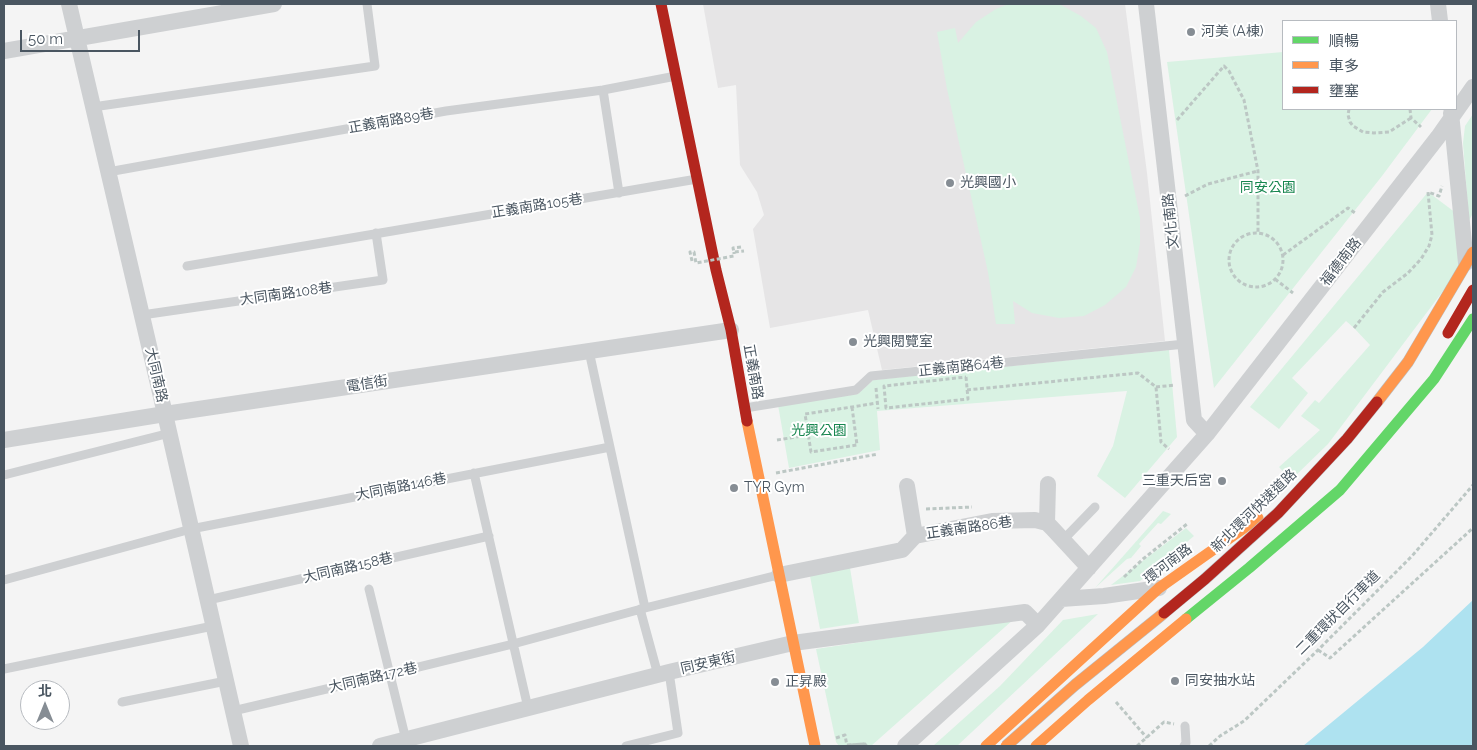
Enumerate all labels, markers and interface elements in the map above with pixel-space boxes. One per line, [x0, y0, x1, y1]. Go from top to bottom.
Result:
scale bar [22, 20, 142, 52]
legend [1282, 20, 1457, 110]
place label: 河美 (A棟) [1201, 24, 1264, 40]
marker: 河美 (A棟) [1185, 26, 1197, 38]
text: 50 m [28, 30, 63, 48]
text: 順暢 [1329, 32, 1359, 50]
text: 車多 [1329, 57, 1359, 75]
text: 壅塞 [1329, 82, 1359, 100]
street label: 正義南路89巷 [347, 105, 435, 137]
place label: 光興國小 [960, 175, 1016, 191]
marker: 光興國小 [944, 177, 956, 189]
park label: 同安公園 [1240, 180, 1296, 196]
street label: 正義南路105巷 [490, 190, 584, 222]
street label: 文化南路 [1160, 192, 1182, 250]
street label: 福德南路 [1317, 235, 1365, 289]
street label: 大同南路108巷 [239, 279, 333, 309]
place label: 光興閱覽室 [863, 334, 933, 350]
marker: 光興閱覽室 [847, 336, 859, 348]
street label: 正義南路 [740, 343, 766, 401]
street label: 大同南路 [142, 346, 170, 404]
street label: 正義南路64巷 [917, 354, 1005, 380]
street label: 電信街 [345, 372, 389, 396]
park label: 光興公園 [791, 423, 847, 439]
street label: 新北環河快速道路 [1208, 466, 1300, 556]
street label: 大同南路146巷 [354, 470, 448, 504]
place label: 三重天后宮 [1142, 473, 1212, 489]
marker: 三重天后宮 [1216, 475, 1228, 487]
place label: TYR Gym [744, 480, 805, 496]
marker: TYR Gym [728, 482, 740, 494]
street label: 正義南路86巷 [925, 514, 1013, 542]
street label: 環河南路 [1141, 540, 1195, 588]
street label: 大同南路158巷 [301, 549, 395, 587]
street label: 二重環狀自行車道 [1292, 567, 1384, 659]
street label: 同安東街 [679, 649, 737, 677]
street label: 大同南路172巷 [327, 660, 419, 696]
place label: 同安抽水站 [1185, 673, 1255, 689]
place label: 正昇殿 [785, 674, 827, 690]
marker: 同安抽水站 [1169, 675, 1181, 687]
marker: 正昇殿 [769, 676, 781, 688]
north arrow [20, 680, 70, 730]
text: 北 [38, 683, 52, 699]

